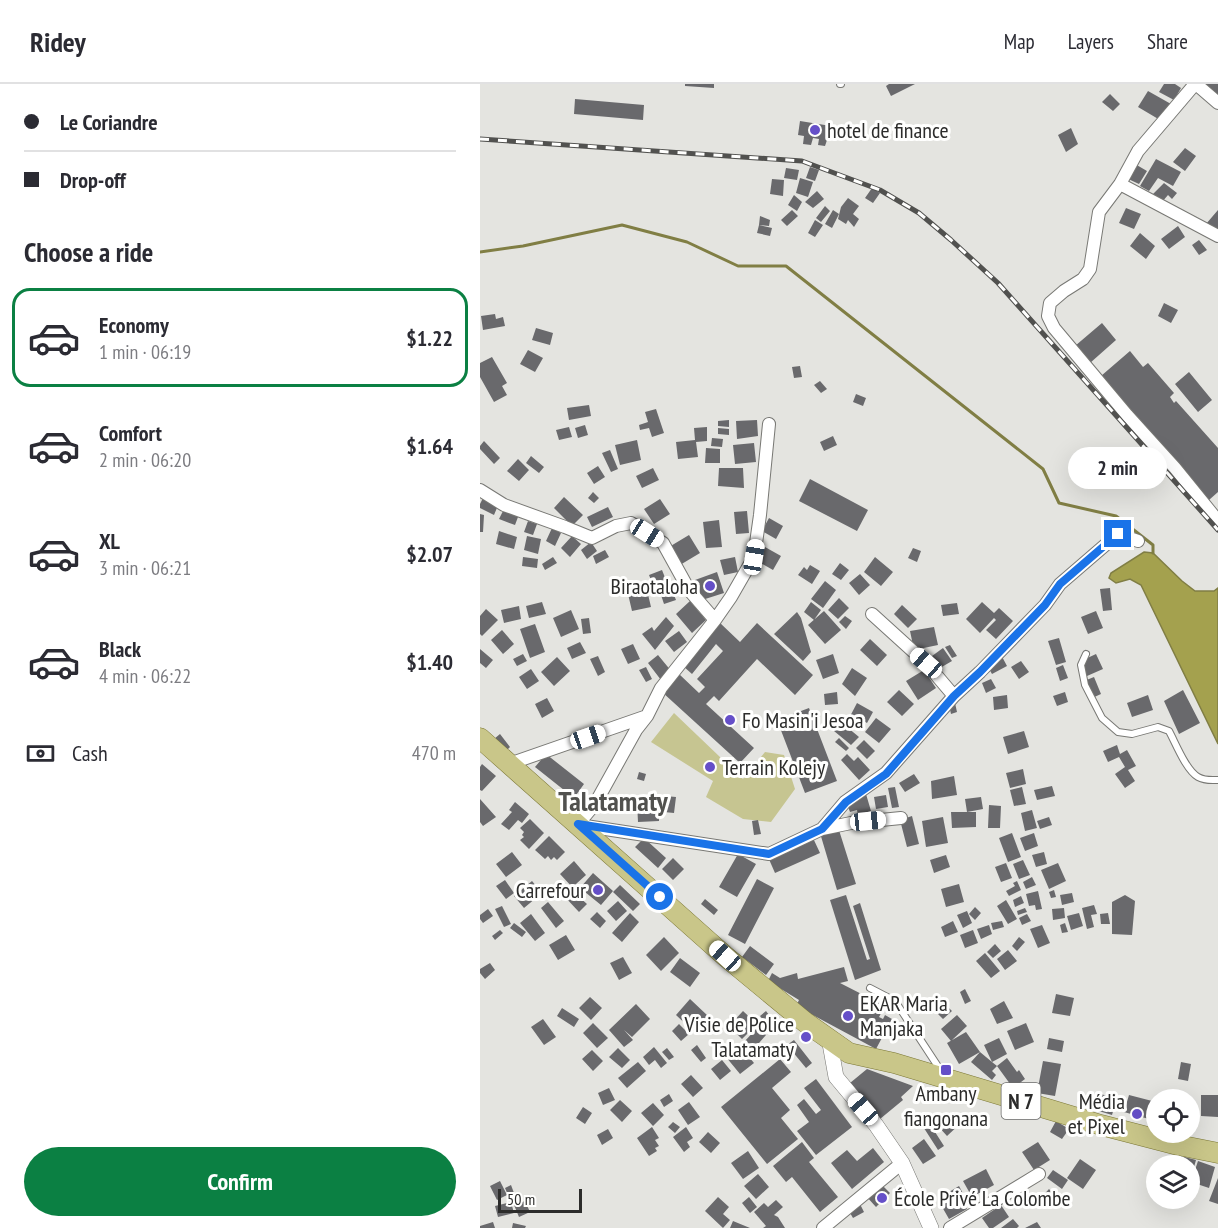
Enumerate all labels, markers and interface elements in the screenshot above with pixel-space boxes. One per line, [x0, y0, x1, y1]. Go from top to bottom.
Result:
text: Ridey [30, 23, 86, 60]
text: Map [1004, 28, 1035, 55]
text: Layers [1068, 28, 1114, 55]
text: Share [1147, 28, 1188, 55]
text: Le Coriandre [60, 108, 158, 136]
place label: hotel de finance [827, 116, 949, 144]
marker: hotel de finance [808, 123, 822, 137]
text: Drop-off [60, 166, 126, 194]
text: Choose a ride [24, 235, 153, 269]
icon: car [27, 311, 81, 365]
text: Economy [99, 311, 169, 339]
text: $1.22 [406, 324, 453, 352]
text: 1 min · 06:19 [99, 339, 191, 365]
icon: car [27, 419, 81, 473]
text: Comfort [99, 419, 162, 447]
text: $1.64 [406, 432, 453, 460]
text: 2 min · 06:20 [99, 447, 191, 473]
callout: 2 min [1068, 447, 1168, 489]
text: 2 min [1097, 455, 1138, 481]
car [627, 516, 667, 550]
route end [1104, 520, 1131, 547]
icon: car [27, 527, 81, 581]
text: XL [99, 527, 120, 555]
car [742, 538, 766, 576]
text: $2.07 [406, 540, 453, 568]
text: 3 min · 06:21 [99, 555, 191, 581]
place label: Biraotaloha [611, 572, 698, 600]
marker: Biraotaloha [703, 579, 717, 593]
icon: car [27, 635, 81, 689]
text: Black [99, 635, 141, 663]
car [907, 644, 945, 682]
text: $1.40 [406, 648, 453, 676]
text: 4 min · 06:22 [99, 663, 191, 689]
place label: Fo Masin'i Jesoa [742, 706, 864, 734]
marker: Fo Masin'i Jesoa [723, 713, 737, 727]
car [568, 723, 608, 751]
icon: cash [24, 737, 57, 770]
text: Cash [72, 739, 108, 767]
text: 470 m [412, 740, 456, 766]
place label: Terrain Kolejy [722, 753, 826, 781]
marker: Terrain Kolejy [703, 760, 717, 774]
district label: Talatamaty [558, 782, 668, 819]
car [849, 810, 887, 832]
place label: Carrefour [516, 876, 586, 904]
marker: Carrefour [591, 883, 605, 897]
route start [646, 883, 673, 910]
car [706, 937, 744, 975]
place label: EKAR Maria Manjaka [860, 989, 948, 1042]
marker: EKAR Maria Manjaka [841, 1009, 855, 1023]
place label: Visie de Police Talatamaty [684, 1010, 795, 1063]
marker: Visie de Police Talatamaty [799, 1030, 813, 1044]
marker: Ambany fiangonana [939, 1063, 953, 1077]
place label: Ambany fiangonana [904, 1079, 988, 1132]
road number: N 7 [1002, 1083, 1040, 1119]
place label: Média et Pixel [1068, 1087, 1126, 1140]
map controls [1146, 1089, 1200, 1209]
button: locate [1146, 1089, 1200, 1143]
car [844, 1090, 882, 1128]
marker: Média et Pixel [1130, 1107, 1144, 1121]
button: Confirm [24, 1147, 456, 1216]
button: layers [1146, 1155, 1200, 1209]
place label: École Privé La Colombe [894, 1184, 1071, 1212]
scale bar [498, 1186, 582, 1214]
text: 50 m [507, 1189, 535, 1209]
marker: École Privé La Colombe [875, 1191, 889, 1205]

